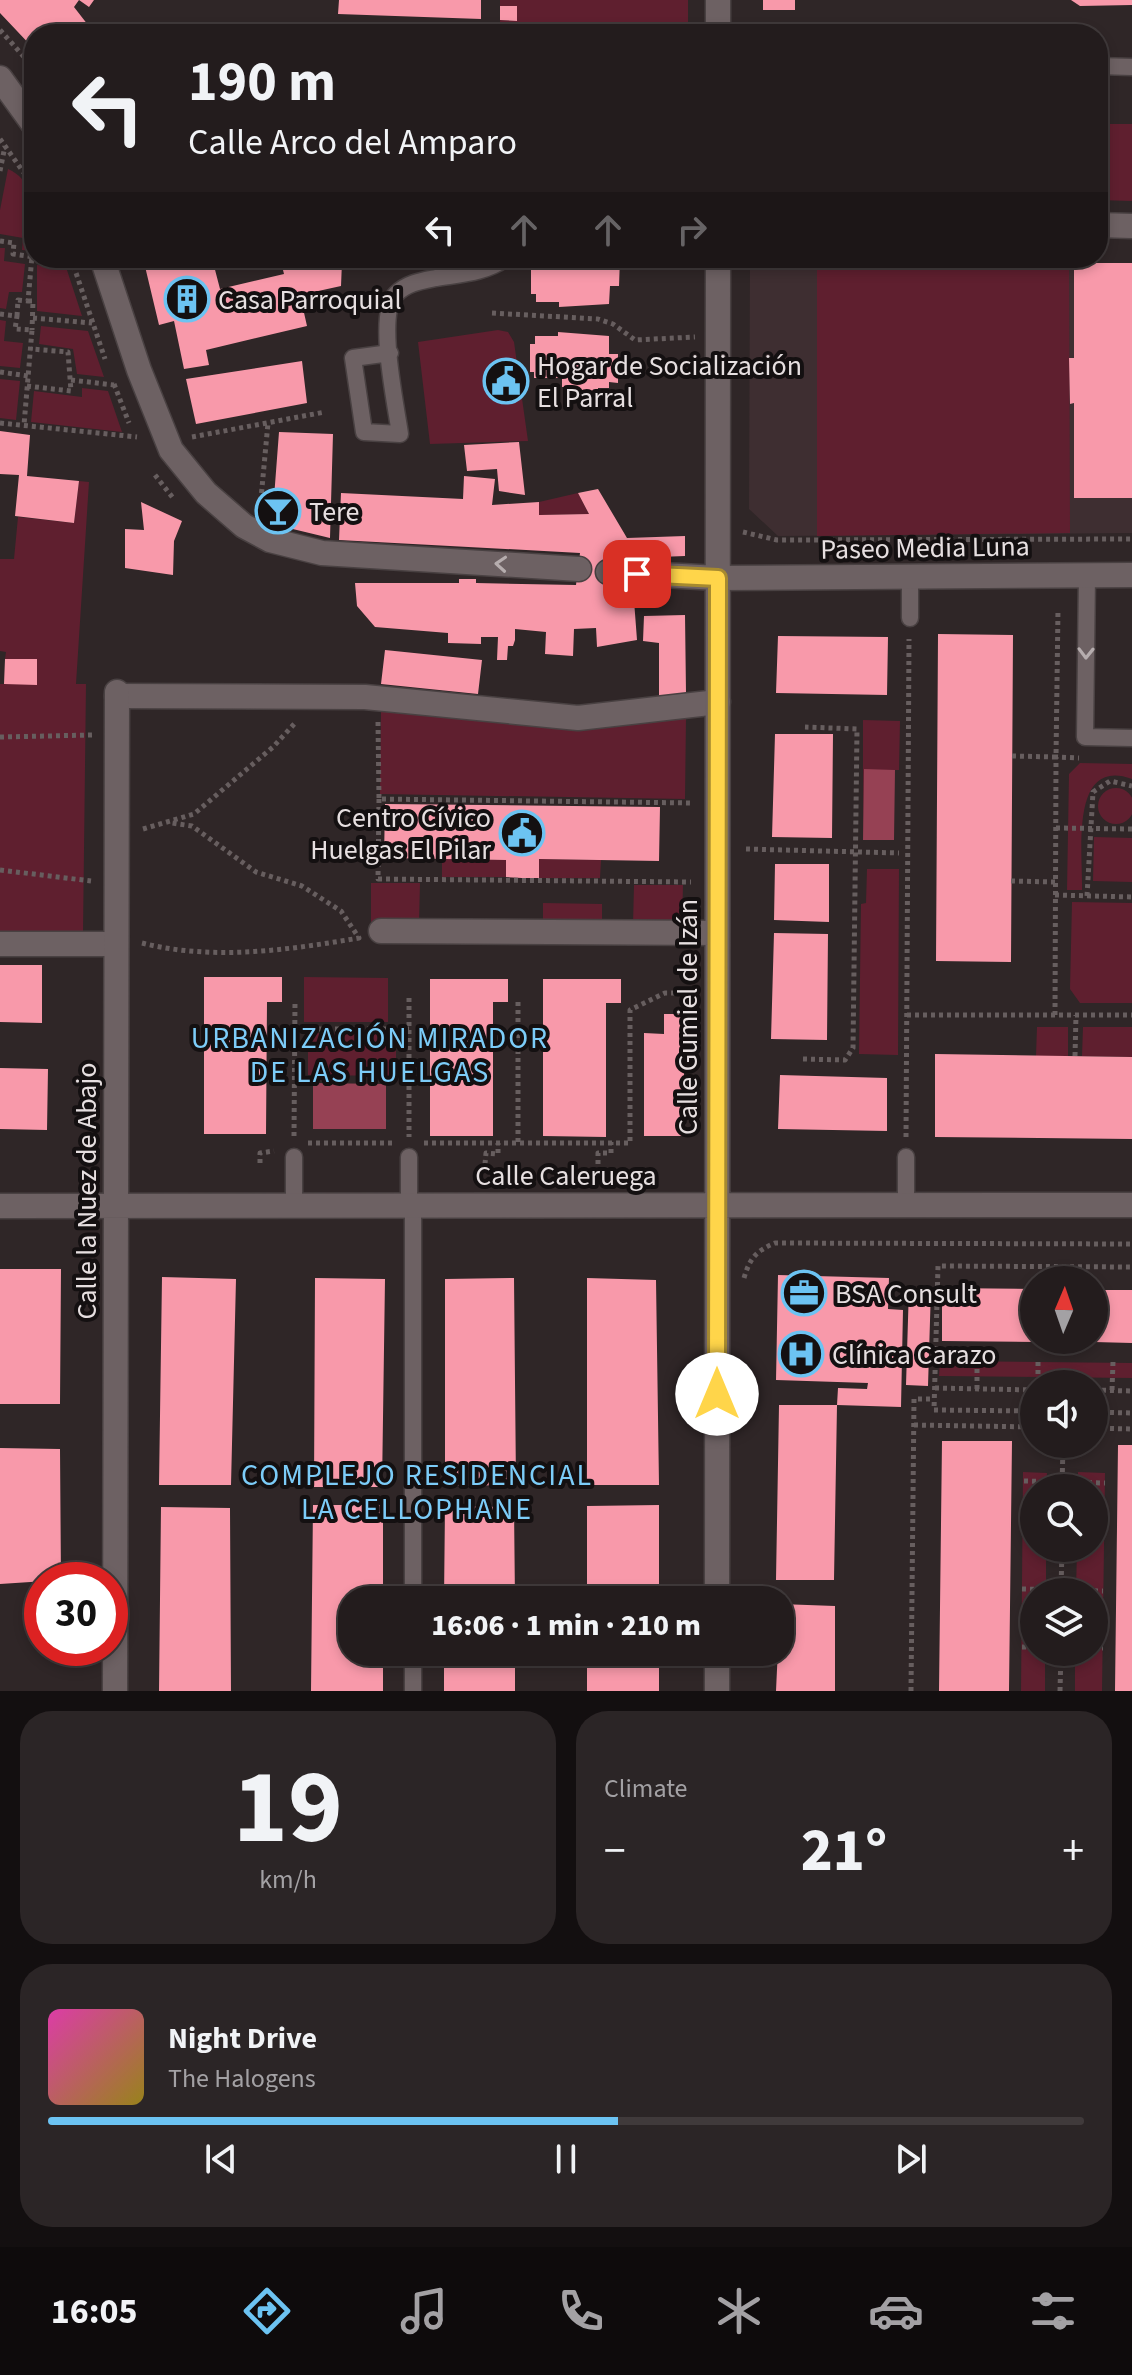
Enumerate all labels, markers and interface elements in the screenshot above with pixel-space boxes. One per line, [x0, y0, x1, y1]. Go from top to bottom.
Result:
text: 190 m [188, 43, 336, 122]
icon: left [56, 56, 160, 160]
text: Calle Arco del Amparo [188, 117, 517, 168]
icon: left [418, 208, 462, 252]
icon: ahead [502, 208, 546, 252]
icon: ahead [586, 208, 630, 252]
icon: right [670, 208, 714, 252]
building icon: Casa Parroquial [163, 275, 211, 323]
place label: Casa Parroquial [218, 280, 402, 320]
place label: Hogar de Socialización El Parral [537, 346, 802, 418]
public building icon: Hogar de Socialización El Parral [482, 357, 530, 405]
bar icon: Tere [254, 487, 302, 535]
place label: Tere [309, 492, 359, 532]
street label: Paseo Media Luna [820, 526, 1030, 570]
pin [603, 540, 671, 608]
icon: arrive [615, 552, 659, 596]
one-way arrow [494, 556, 507, 573]
one-way arrow [1077, 647, 1095, 660]
place label: Centro Cívico Huelgas El Pilar [310, 798, 491, 870]
public building icon: Centro Cívico Huelgas El Pilar [498, 809, 546, 857]
street label: Calle Gumiel de Izán [668, 899, 708, 1135]
district label: URBANIZACIÓN MIRADOR DE LAS HUELGAS [191, 1017, 549, 1094]
street label: Calle la Nuez de Abajo [67, 1063, 107, 1320]
street label: Calle Caleruega [475, 1156, 657, 1196]
north arrow [1020, 1266, 1108, 1354]
map controls [1020, 1266, 1108, 1666]
office icon: BSA Consult [780, 1269, 828, 1317]
place label: BSA Consult [835, 1274, 977, 1314]
hospital icon: Clínica Carazo [777, 1330, 825, 1378]
place label: Clínica Carazo [832, 1335, 996, 1375]
position arrow [675, 1352, 759, 1436]
button: sound [1020, 1370, 1108, 1458]
district label: COMPLEJO RESIDENCIAL LA CELLOPHANE [241, 1454, 593, 1531]
button: search [1020, 1474, 1108, 1562]
speed limit sign: 30 [24, 1562, 128, 1666]
button: layers [1020, 1578, 1108, 1666]
text: 16:06 · 1 min · 210 m [431, 1604, 701, 1647]
text: 19 [233, 1735, 343, 1883]
text: Climate [604, 1770, 688, 1807]
text: 21° [801, 1809, 887, 1894]
text: − [604, 1820, 626, 1883]
text: + [1062, 1820, 1084, 1883]
text: km/h [259, 1861, 317, 1898]
text: Night Drive [168, 2017, 317, 2060]
text: The Halogens [168, 2060, 316, 2097]
icon: previous [199, 2137, 243, 2181]
icon: pause [544, 2137, 588, 2181]
icon: next [889, 2137, 933, 2181]
icon: directions [239, 2283, 295, 2339]
icon: music [396, 2283, 452, 2339]
icon: phone [553, 2283, 609, 2339]
icon: climate [711, 2283, 767, 2339]
icon: car [868, 2283, 924, 2339]
icon: filters [1025, 2283, 1081, 2339]
text: 16:05 [51, 2286, 137, 2337]

